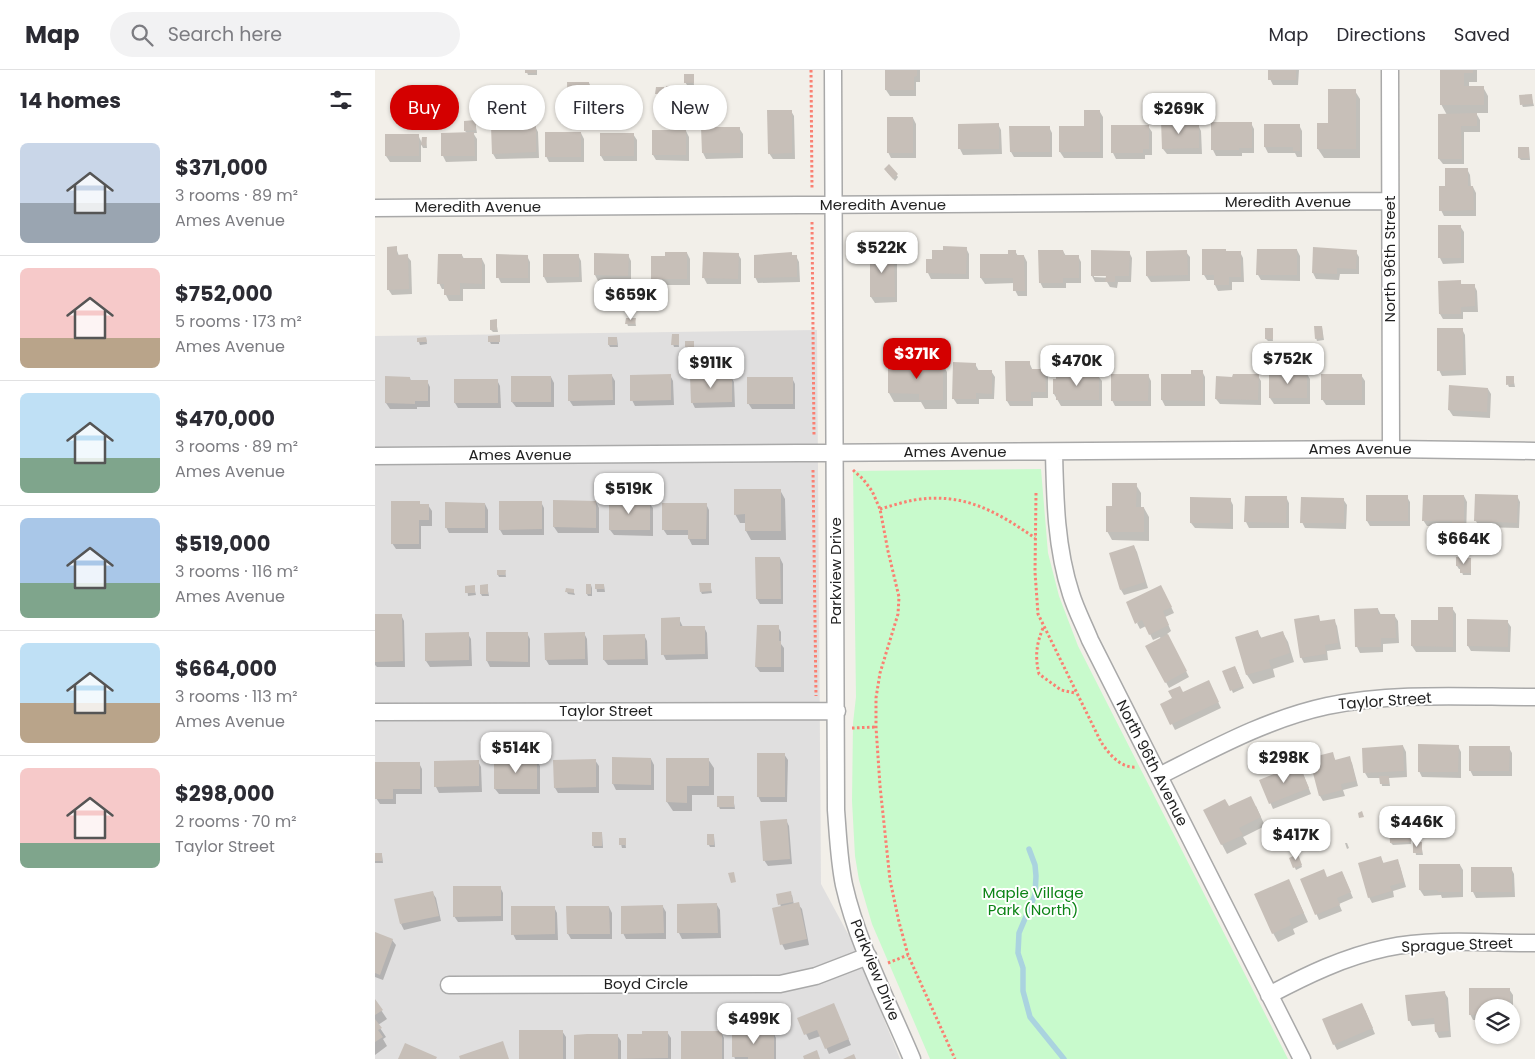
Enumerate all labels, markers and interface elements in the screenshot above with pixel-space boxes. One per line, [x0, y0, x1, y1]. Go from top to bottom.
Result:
search box [110, 12, 460, 57]
text: Map [25, 18, 80, 51]
icon: search [128, 21, 156, 49]
text: Search here [168, 21, 282, 48]
text: Map [1269, 22, 1308, 47]
text: Directions [1336, 22, 1426, 47]
text: Saved [1454, 22, 1510, 47]
chip: Buy [390, 85, 459, 130]
chip: Rent [469, 85, 545, 130]
chip: Filters [555, 85, 643, 130]
chip: New [653, 85, 727, 130]
text: 14 homes [20, 86, 121, 115]
icon: filters [327, 86, 355, 114]
pin: $269K [1144, 92, 1214, 135]
text: $269K [1154, 97, 1204, 120]
text: $371,000 [175, 153, 268, 182]
icon: home [60, 163, 120, 223]
text: 3 rooms · 89 m² [175, 184, 298, 207]
street label: Meredith Avenue [1225, 191, 1351, 212]
street label: Meredith Avenue [820, 194, 946, 215]
street label: Meredith Avenue [415, 196, 541, 217]
street label: North 96th Street [1379, 196, 1400, 322]
text: Ames Avenue [175, 209, 285, 232]
pin: $522K [847, 232, 917, 274]
text: $522K [857, 236, 907, 259]
pin: $659K [596, 278, 666, 321]
text: $752,000 [175, 279, 273, 308]
text: $659K [605, 283, 657, 306]
icon: home [60, 288, 120, 348]
text: 5 rooms · 173 m² [175, 310, 302, 333]
text: Ames Avenue [175, 335, 285, 358]
pin: $371K [882, 338, 952, 380]
text: $371K [894, 342, 940, 365]
pin: $752K [1253, 342, 1323, 385]
pin: $470K [1042, 344, 1112, 387]
pin: $911K [676, 346, 746, 389]
text: $752K [1263, 347, 1313, 370]
text: $470K [1051, 349, 1103, 372]
text: $911K [689, 351, 733, 374]
text: $470,000 [175, 404, 275, 433]
icon: home [60, 413, 120, 473]
text: 3 rooms · 89 m² [175, 435, 298, 458]
street label: Ames Avenue [1308, 438, 1412, 459]
street label: Ames Avenue [903, 441, 1007, 462]
street label: Ames Avenue [468, 444, 572, 465]
text: Ames Avenue [175, 460, 285, 483]
pin: $519K [594, 472, 664, 515]
text: $519K [605, 477, 653, 500]
street label: Parkview Drive [825, 517, 846, 625]
pin: $664K [1429, 522, 1499, 565]
text: $664K [1438, 527, 1490, 550]
text: $519,000 [175, 529, 270, 558]
icon: home [60, 538, 120, 598]
text: 3 rooms · 116 m² [175, 560, 298, 583]
text: Ames Avenue [175, 585, 285, 608]
text: $664,000 [175, 654, 277, 683]
icon: home [60, 663, 120, 723]
text: 3 rooms · 113 m² [175, 685, 298, 708]
street label: Taylor Street [1338, 687, 1432, 714]
street label: North 96th Avenue [1111, 696, 1193, 830]
street label: Taylor Street [559, 700, 653, 721]
text: Ames Avenue [175, 710, 285, 733]
pin: $514K [481, 732, 551, 774]
text: $514K [492, 736, 540, 759]
pin: $298K [1249, 742, 1319, 784]
text: $298K [1258, 746, 1310, 769]
text: $298,000 [175, 779, 274, 808]
icon: home [60, 788, 120, 848]
pin: $446K [1382, 806, 1452, 848]
text: 2 rooms · 70 m² [175, 810, 297, 833]
text: $446K [1390, 810, 1444, 833]
pin: $417K [1261, 818, 1331, 861]
text: $417K [1272, 823, 1320, 846]
text: Taylor Street [175, 835, 275, 858]
park label: Maple Village Park (North) [983, 882, 1083, 920]
street label: Parkview Drive [846, 916, 905, 1024]
street label: Sprague Street [1401, 932, 1513, 957]
street label: Boyd Circle [604, 973, 688, 994]
map controls [1475, 999, 1520, 1044]
button: layers [1475, 999, 1520, 1044]
pin: $499K [719, 1002, 789, 1045]
text: $499K [728, 1007, 780, 1030]

